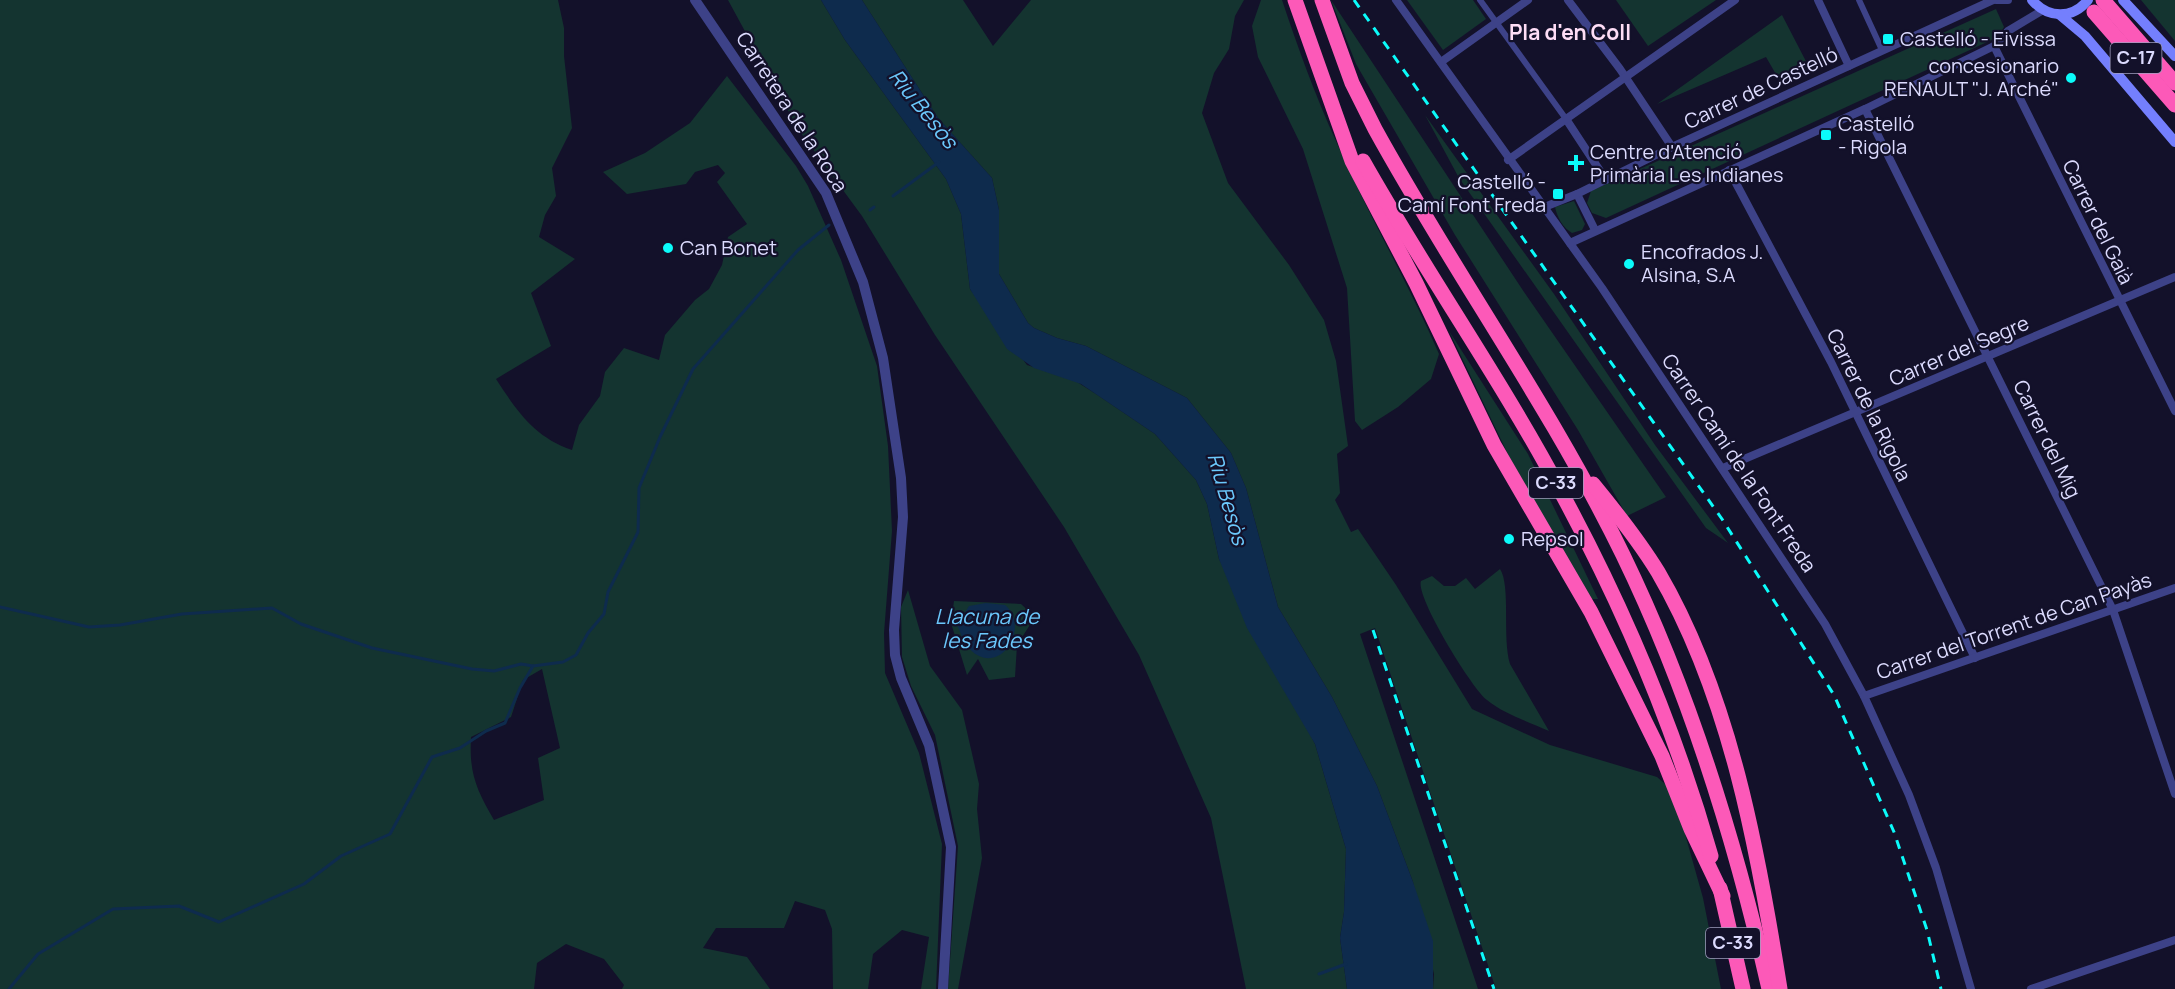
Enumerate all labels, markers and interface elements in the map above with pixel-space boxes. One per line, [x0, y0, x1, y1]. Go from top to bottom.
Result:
district label: Pla d'en Coll [1509, 18, 1631, 46]
place label: Castelló - Eivissa [1900, 25, 2056, 52]
street label: Carretera de la Roca [730, 26, 855, 197]
marker: Castelló - Eivissa [1881, 32, 1895, 46]
street label: Carrer de Castelló [1680, 40, 1842, 135]
road number: C-17 [2110, 43, 2162, 73]
place label: concesionario RENAULT "J. Arché" [1884, 52, 2059, 102]
water label: Riu Besòs [883, 63, 966, 155]
marker: concesionario RENAULT "J. Arché" [2064, 71, 2078, 85]
place label: Castelló - Rigola [1838, 110, 1915, 160]
marker: Castelló - Rigola [1819, 128, 1833, 142]
place label: Centre d'Atenció Primària Les Indianes [1590, 138, 1784, 188]
marker: Centre d'Atenció Primària Les Indianes [1567, 154, 1585, 172]
street label: Carrer del Gaià [2057, 155, 2140, 289]
place label: Castelló - Camí Font Freda [1398, 168, 1546, 218]
marker: Castelló - Camí Font Freda [1551, 187, 1565, 201]
place label: Can Bonet [680, 234, 777, 261]
place label: Encofrados J. Alsina, S.A [1641, 238, 1763, 288]
marker: Can Bonet [661, 241, 675, 255]
marker: Encofrados J. Alsina, S.A [1622, 257, 1636, 271]
street label: Carrer del Segre [1885, 309, 2033, 392]
street label: Carrer de la Rigola [1821, 324, 1918, 486]
street label: Carrer Camí de la Font Freda [1656, 348, 1823, 577]
street label: Carrer del Mig [2007, 375, 2088, 502]
water label: Riu Besòs [1202, 450, 1255, 550]
road number: C-33 [1529, 468, 1583, 498]
place label: Repsol [1521, 525, 1584, 552]
marker: Repsol [1502, 532, 1516, 546]
street label: Carrer del Torrent de Can Payàs [1873, 566, 2155, 685]
water label: Llacuna de les Fades [935, 602, 1041, 654]
road number: C-33 [1706, 928, 1760, 958]

